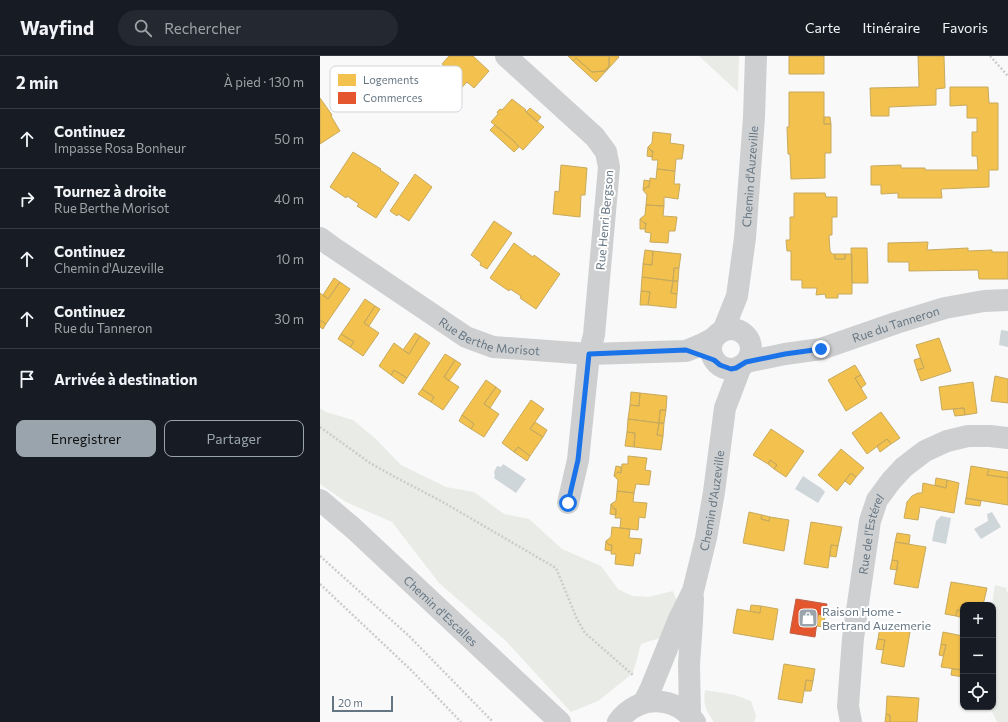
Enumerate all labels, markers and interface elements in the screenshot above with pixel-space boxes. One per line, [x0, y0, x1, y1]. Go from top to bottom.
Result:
search box [118, 10, 398, 46]
text: Wayfind [20, 16, 94, 39]
icon: search [132, 17, 154, 39]
text: Rechercher [164, 19, 241, 37]
text: Carte [805, 19, 840, 36]
text: Itinéraire [862, 19, 920, 36]
text: Favoris [942, 19, 988, 36]
legend [330, 66, 462, 112]
text: 2 min [16, 72, 58, 93]
text: Logements [363, 73, 419, 86]
text: À pied · 130 m [224, 74, 304, 90]
text: Commerces [363, 91, 423, 104]
text: Continuez [54, 122, 125, 140]
street label: Chemin d'Auzeville [739, 125, 760, 228]
icon: ahead [16, 128, 38, 150]
text: 50 m [274, 131, 304, 147]
text: Impasse Rosa Bonheur [54, 140, 186, 156]
street label: Rue Henri Bergson [593, 169, 615, 271]
text: Tournez à droite [54, 182, 166, 200]
icon: right [16, 188, 38, 210]
text: 40 m [274, 191, 304, 207]
text: Rue Berthe Morisot [54, 200, 169, 216]
text: Continuez [54, 242, 125, 260]
icon: ahead [16, 248, 38, 270]
text: 10 m [276, 251, 304, 267]
text: Chemin d'Auzeville [54, 260, 164, 276]
text: Continuez [54, 302, 125, 320]
street label: Rue du Tanneron [850, 303, 941, 345]
icon: ahead [16, 308, 38, 330]
text: 30 m [274, 311, 304, 327]
street label: Rue Berthe Morisot [437, 314, 541, 357]
text: Rue du Tanneron [54, 320, 152, 336]
route end [812, 340, 830, 358]
icon: arrive [16, 368, 38, 390]
text: Arrivée à destination [54, 370, 197, 388]
button: Enregistrer [16, 420, 156, 457]
button: Partager [164, 420, 304, 457]
street label: Chemin d'Auzeville [696, 449, 726, 552]
street label: Rue de l'Estérel [855, 491, 886, 575]
route start [559, 494, 577, 512]
street label: Chemin d'Escalles [401, 573, 481, 649]
map controls [960, 602, 996, 710]
button: + [960, 602, 996, 638]
place label: Raison Home - Bertrand Auzemerie [822, 604, 931, 632]
shop icon: Raison Home - Bertrand Auzemerie [797, 607, 819, 629]
button: − [960, 638, 996, 674]
button: locate [960, 674, 996, 710]
scale bar [332, 694, 393, 713]
text: 20 m [338, 696, 363, 709]

